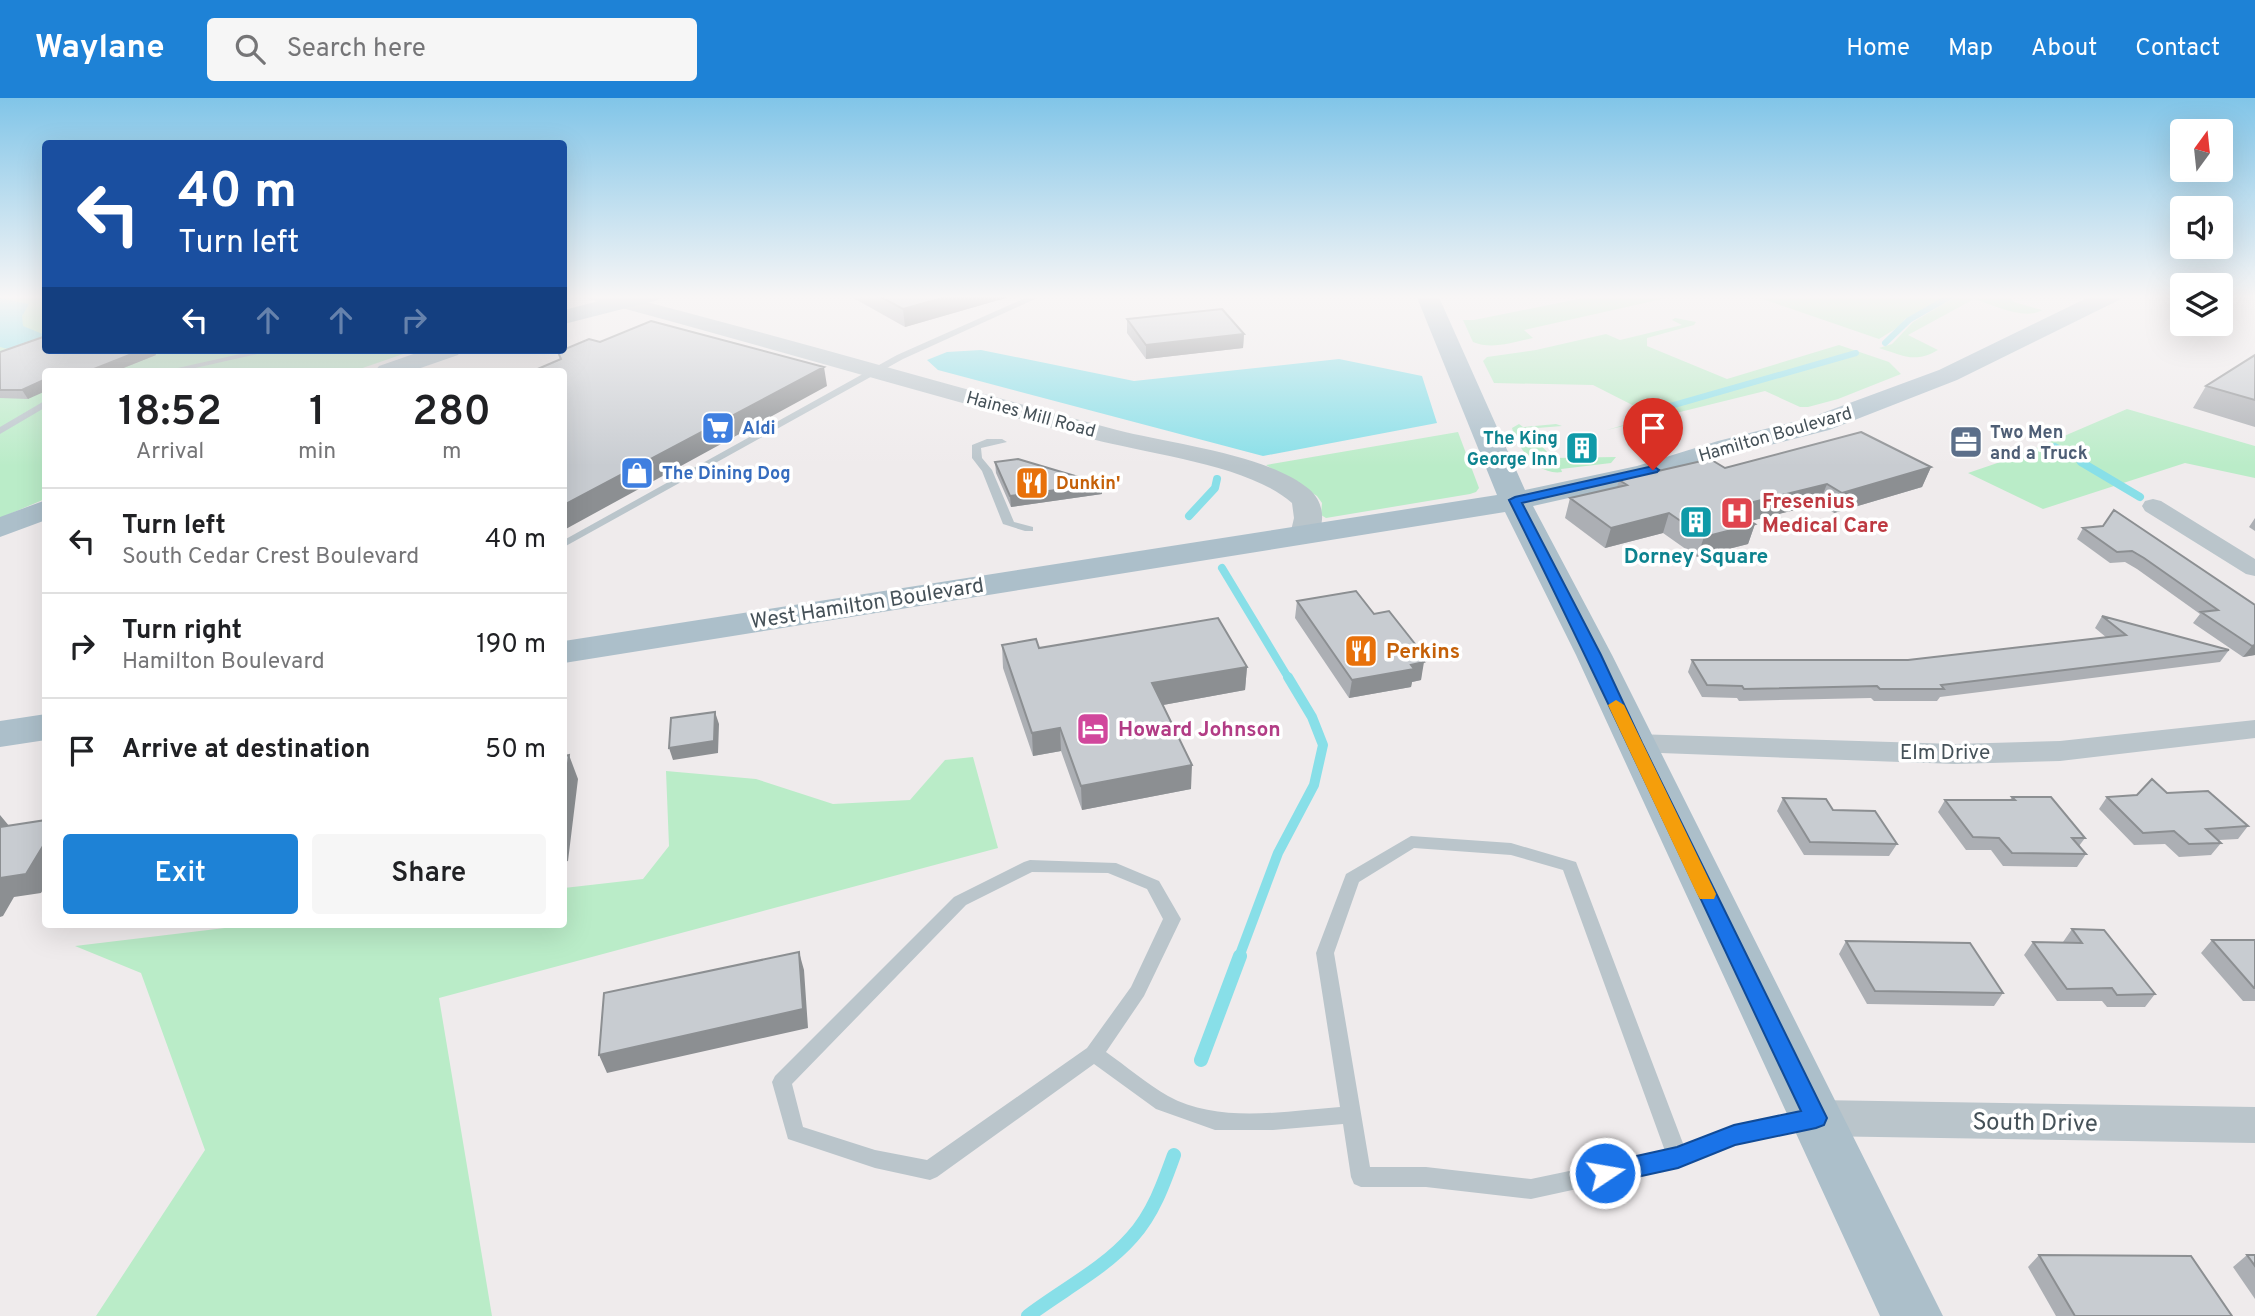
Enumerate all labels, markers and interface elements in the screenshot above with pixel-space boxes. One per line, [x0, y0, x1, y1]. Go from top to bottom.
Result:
search box [207, 18, 697, 81]
text: Waylane [35, 28, 165, 70]
icon: search [231, 30, 269, 68]
text: Search here [287, 33, 426, 66]
text: Home [1846, 34, 1910, 64]
text: Map [1948, 34, 1993, 64]
text: About [2031, 34, 2097, 64]
text: Contact [2135, 34, 2220, 64]
north arrow [2170, 119, 2233, 182]
map controls [2170, 119, 2233, 336]
text: 40 m [178, 163, 297, 225]
icon: left [63, 168, 154, 259]
button: sound [2170, 196, 2233, 259]
text: Turn left [178, 224, 299, 264]
button: layers [2170, 273, 2233, 336]
icon: left [176, 301, 214, 339]
icon: ahead [249, 301, 287, 339]
icon: ahead [322, 301, 360, 339]
icon: right [395, 301, 433, 339]
text: 18:52 [118, 387, 222, 440]
text: 1 [309, 387, 325, 440]
text: 280 [412, 387, 491, 440]
street label: Haines Mill Road [963, 387, 1098, 444]
pin [1623, 398, 1683, 470]
street label: Hamilton Boulevard [1696, 403, 1855, 468]
supermarket icon: Aldi [699, 409, 737, 447]
icon: arrive [1634, 409, 1672, 447]
place label: Aldi [742, 418, 776, 441]
place label: Two Men and a Truck [1990, 422, 2088, 466]
office icon: Two Men and a Truck [1947, 423, 1985, 461]
place label: The King George Inn [1467, 428, 1558, 472]
building icon: The King George Inn [1563, 429, 1601, 467]
text: Arrival [136, 438, 204, 467]
text: min [298, 438, 336, 467]
text: m [442, 438, 461, 467]
shop icon: The Dining Dog [618, 454, 656, 492]
place label: The Dining Dog [662, 463, 791, 486]
restaurant icon: Dunkin' [1013, 464, 1051, 502]
place label: Dunkin' [1056, 473, 1120, 496]
place label: Fresenius Medical Care [1762, 489, 1889, 540]
hospital icon: Fresenius Medical Care [1718, 494, 1756, 532]
building icon: Dorney Square [1677, 503, 1715, 541]
text: Turn left [122, 510, 226, 543]
icon: left [63, 522, 101, 560]
text: 40 m [485, 524, 546, 557]
text: South Cedar Crest Boulevard [122, 543, 419, 572]
place label: Dorney Square [1624, 544, 1768, 571]
street label: West Hamilton Boulevard [749, 573, 986, 636]
text: Turn right [122, 615, 242, 648]
icon: right [63, 627, 101, 665]
text: 190 m [476, 629, 546, 662]
restaurant icon: Perkins [1342, 632, 1380, 670]
place label: Perkins [1386, 639, 1460, 666]
text: Hamilton Boulevard [122, 648, 325, 677]
hotel icon: Howard Johnson [1074, 710, 1112, 748]
place label: Howard Johnson [1118, 717, 1281, 744]
icon: arrive [63, 732, 101, 770]
text: Arrive at destination [122, 734, 370, 767]
text: 50 m [485, 734, 546, 767]
street label: Elm Drive [1900, 740, 1990, 767]
button: Exit [63, 834, 298, 914]
button: Share [312, 834, 546, 914]
street label: South Drive [1972, 1108, 2098, 1140]
position arrow [1568, 1136, 1642, 1210]

